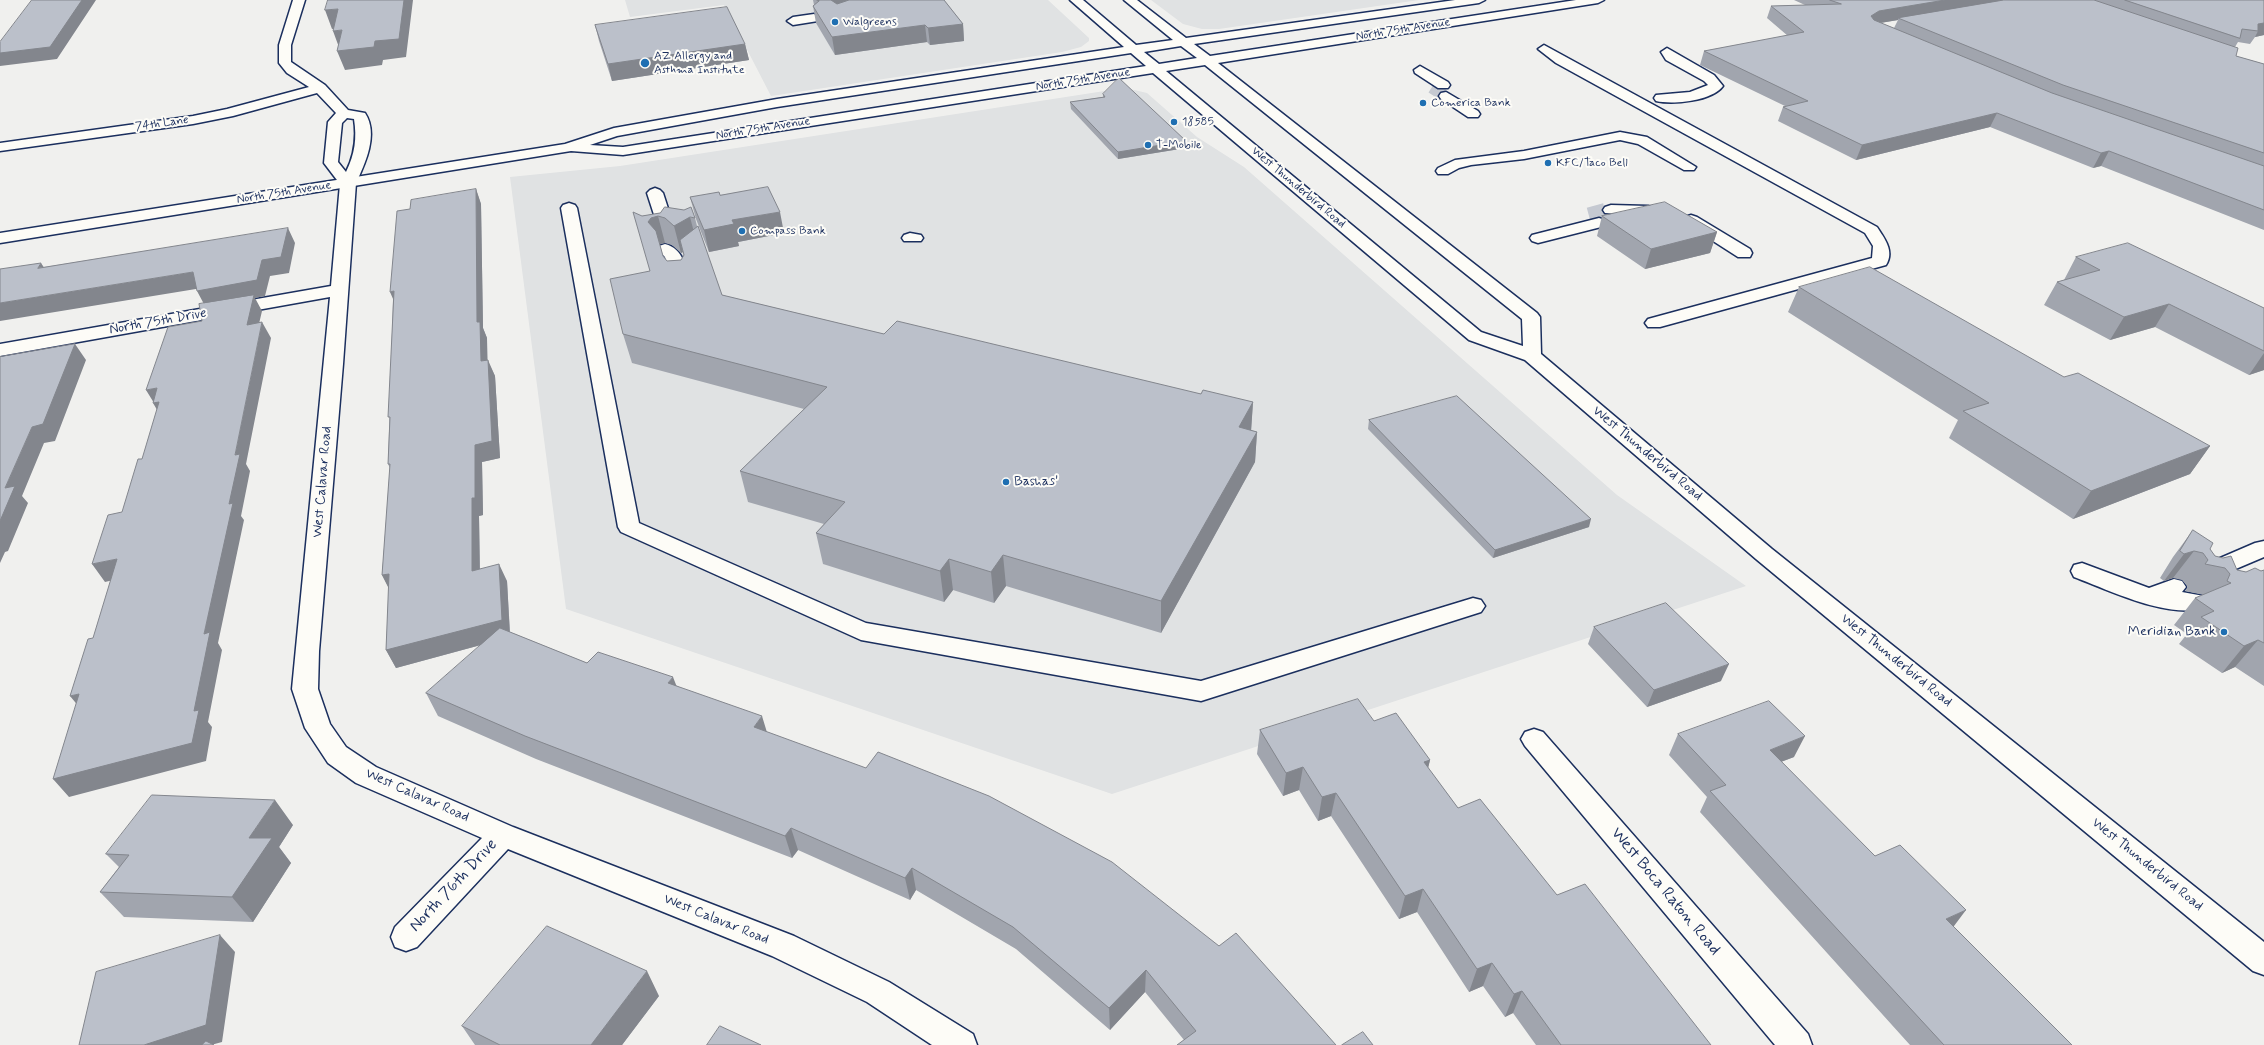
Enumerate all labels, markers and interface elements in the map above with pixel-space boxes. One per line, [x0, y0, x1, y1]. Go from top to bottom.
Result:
place label: Walgreens [843, 15, 897, 29]
street label: North 75th Avenue [1355, 15, 1451, 45]
marker: Walgreens [830, 17, 840, 27]
place label: AZ Allergy and Asthma Institute [654, 49, 745, 77]
marker: AZ Allergy and Asthma Institute [639, 57, 651, 69]
street label: North 75th Avenue [1035, 65, 1131, 95]
place label: Comerica Bank [1431, 96, 1511, 110]
marker: Comerica Bank [1418, 98, 1428, 108]
street label: 74th Lane [134, 113, 190, 135]
street label: North 75th Avenue [715, 114, 811, 144]
place label: 18585 [1182, 115, 1214, 129]
marker: 18585 [1169, 117, 1179, 127]
place label: T-Mobile [1156, 138, 1202, 152]
marker: T-Mobile [1143, 140, 1153, 150]
street label: West Thunderbird Road [1248, 144, 1348, 232]
place label: KFC/Taco Bell [1556, 156, 1628, 170]
marker: KFC/Taco Bell [1543, 158, 1553, 168]
street label: North 75th Avenue [236, 178, 332, 208]
place label: Compass Bank [750, 224, 826, 238]
marker: Compass Bank [737, 226, 747, 236]
street label: North 75th Drive [108, 305, 208, 339]
street label: West Thunderbird Road [1589, 403, 1705, 505]
street label: West Calavar Road [310, 426, 336, 538]
place label: Bashas' [1014, 474, 1058, 490]
marker: Bashas' [1001, 477, 1011, 487]
street label: West Thunderbird Road [1837, 611, 1955, 711]
place label: Meridian Bank [2128, 624, 2216, 640]
marker: Meridian Bank [2219, 627, 2229, 637]
street label: West Calavar Road [362, 766, 472, 826]
street label: West Thunderbird Road [2088, 815, 2206, 915]
street label: West Boca Raton Road [1606, 824, 1724, 960]
street label: North 76th Drive [406, 835, 502, 937]
street label: West Calavar Road [661, 891, 771, 949]

